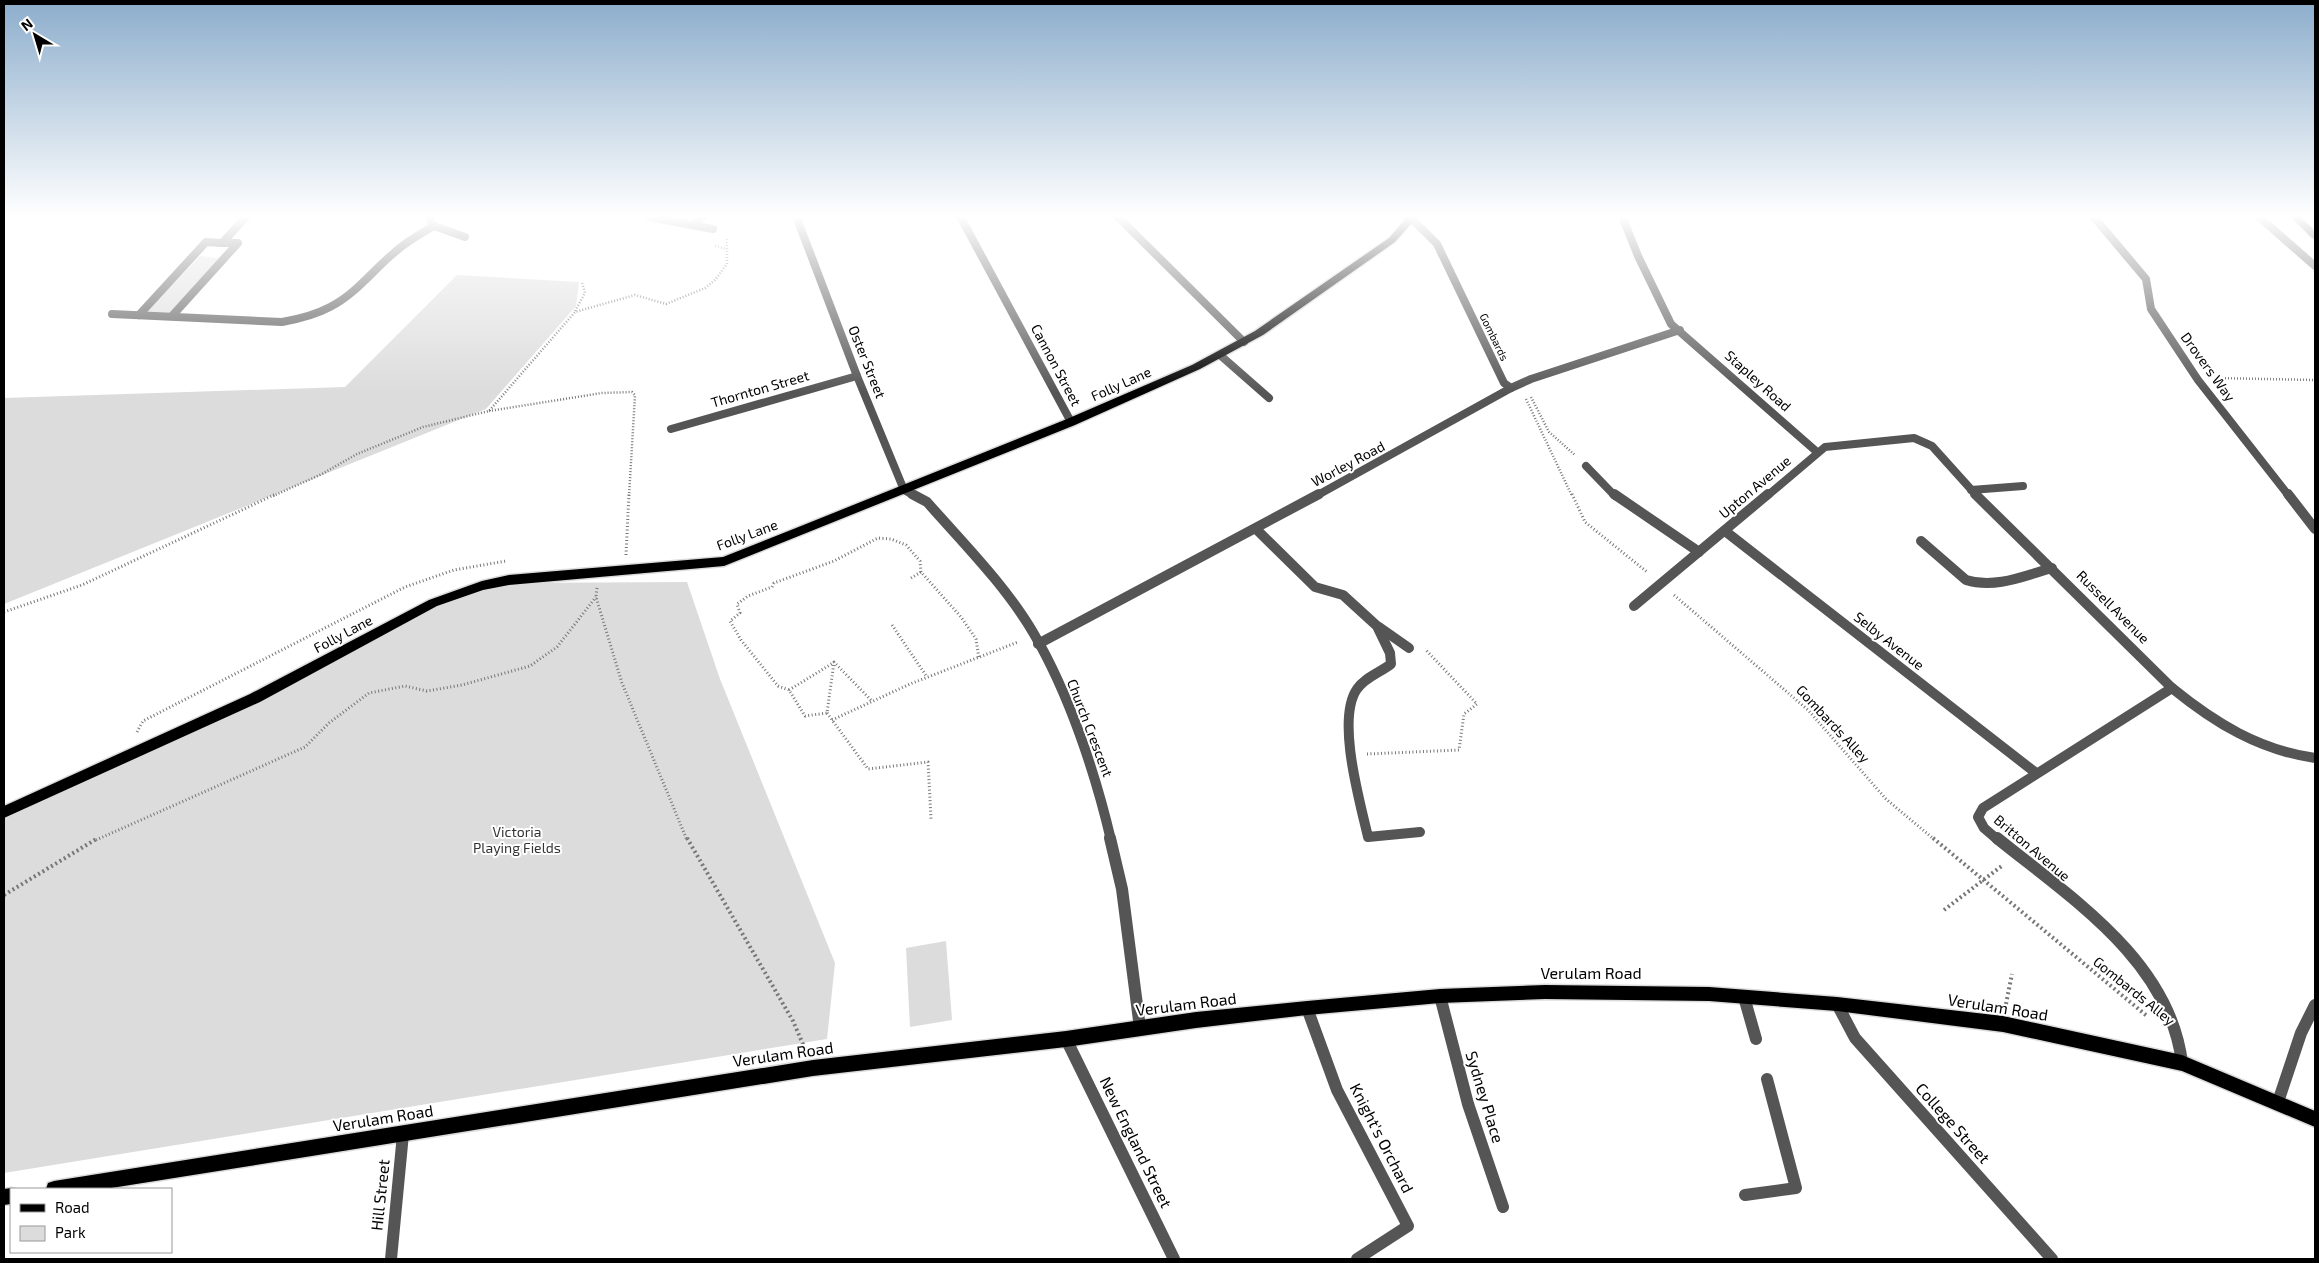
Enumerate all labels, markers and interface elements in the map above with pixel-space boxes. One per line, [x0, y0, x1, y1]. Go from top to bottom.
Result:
north arrow [10, 10, 60, 60]
text: N [17, 15, 36, 34]
street label: Gombards [1477, 311, 1512, 363]
street label: Cannon Street [1028, 321, 1085, 409]
street label: Oster Street [845, 323, 890, 401]
street label: Drovers Way [2178, 329, 2240, 405]
street label: Stapley Road [1722, 347, 1795, 415]
street label: Folly Lane [1088, 363, 1154, 404]
street label: Thornton Street [709, 366, 811, 411]
street label: Worley Road [1308, 437, 1387, 490]
street label: Upton Avenue [1715, 452, 1794, 522]
street label: Folly Lane [714, 516, 780, 553]
street label: Russell Avenue [2073, 567, 2153, 647]
street label: Selby Avenue [1851, 608, 1928, 673]
street label: Folly Lane [310, 611, 375, 656]
street label: Church Crescent [1064, 677, 1117, 779]
street label: Gombards Alley [1793, 681, 1874, 766]
street label: Britton Avenue [1991, 811, 2074, 884]
park label: Victoria Playing Fields [473, 823, 561, 856]
street label: Gombards Alley [2090, 953, 2179, 1029]
street label: Verulam Road [1540, 963, 1642, 982]
street label: Verulam Road [1135, 988, 1237, 1019]
street label: Verulam Road [1947, 989, 2050, 1024]
street label: Verulam Road [731, 1037, 834, 1070]
street label: Sydney Place [1462, 1049, 1508, 1145]
street label: New England Street [1096, 1073, 1176, 1210]
street label: College Street [1912, 1078, 1994, 1167]
street label: Knight's Orchard [1347, 1080, 1418, 1196]
street label: Verulam Road [331, 1100, 434, 1135]
street label: Hill Street [366, 1158, 393, 1232]
legend [10, 1188, 172, 1253]
text: Road [55, 1198, 90, 1216]
text: Park [55, 1223, 86, 1241]

